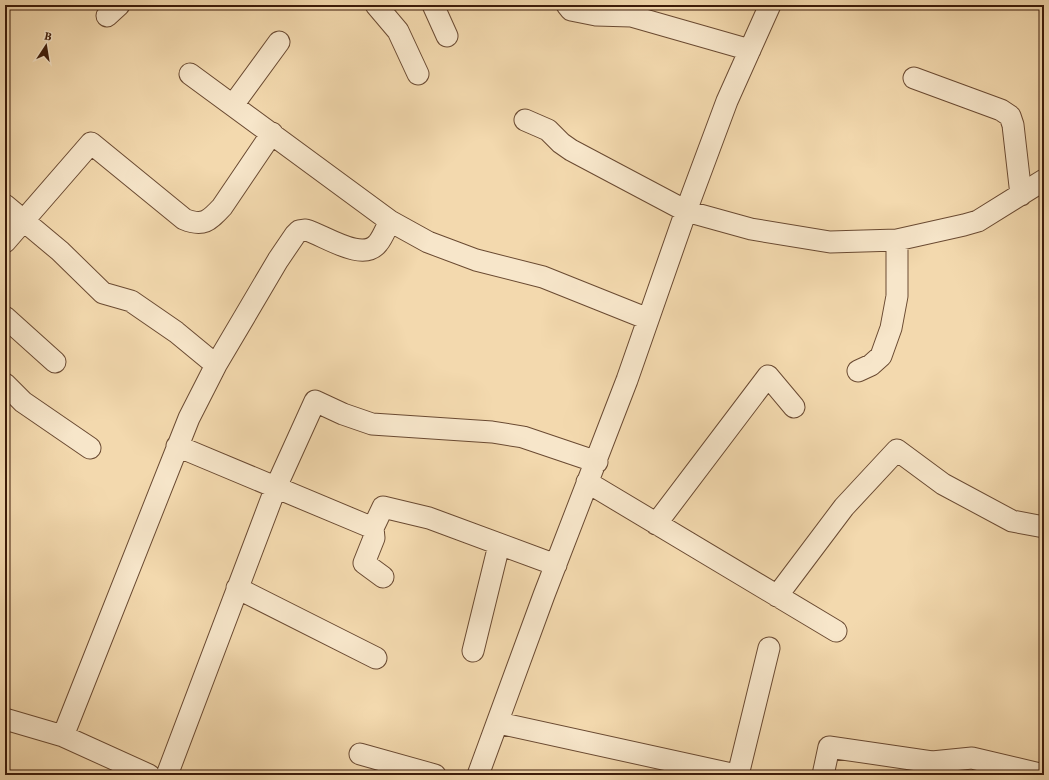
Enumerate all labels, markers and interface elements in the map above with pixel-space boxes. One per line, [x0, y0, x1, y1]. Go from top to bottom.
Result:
north arrow [26, 26, 66, 66]
text: B [43, 30, 53, 46]

